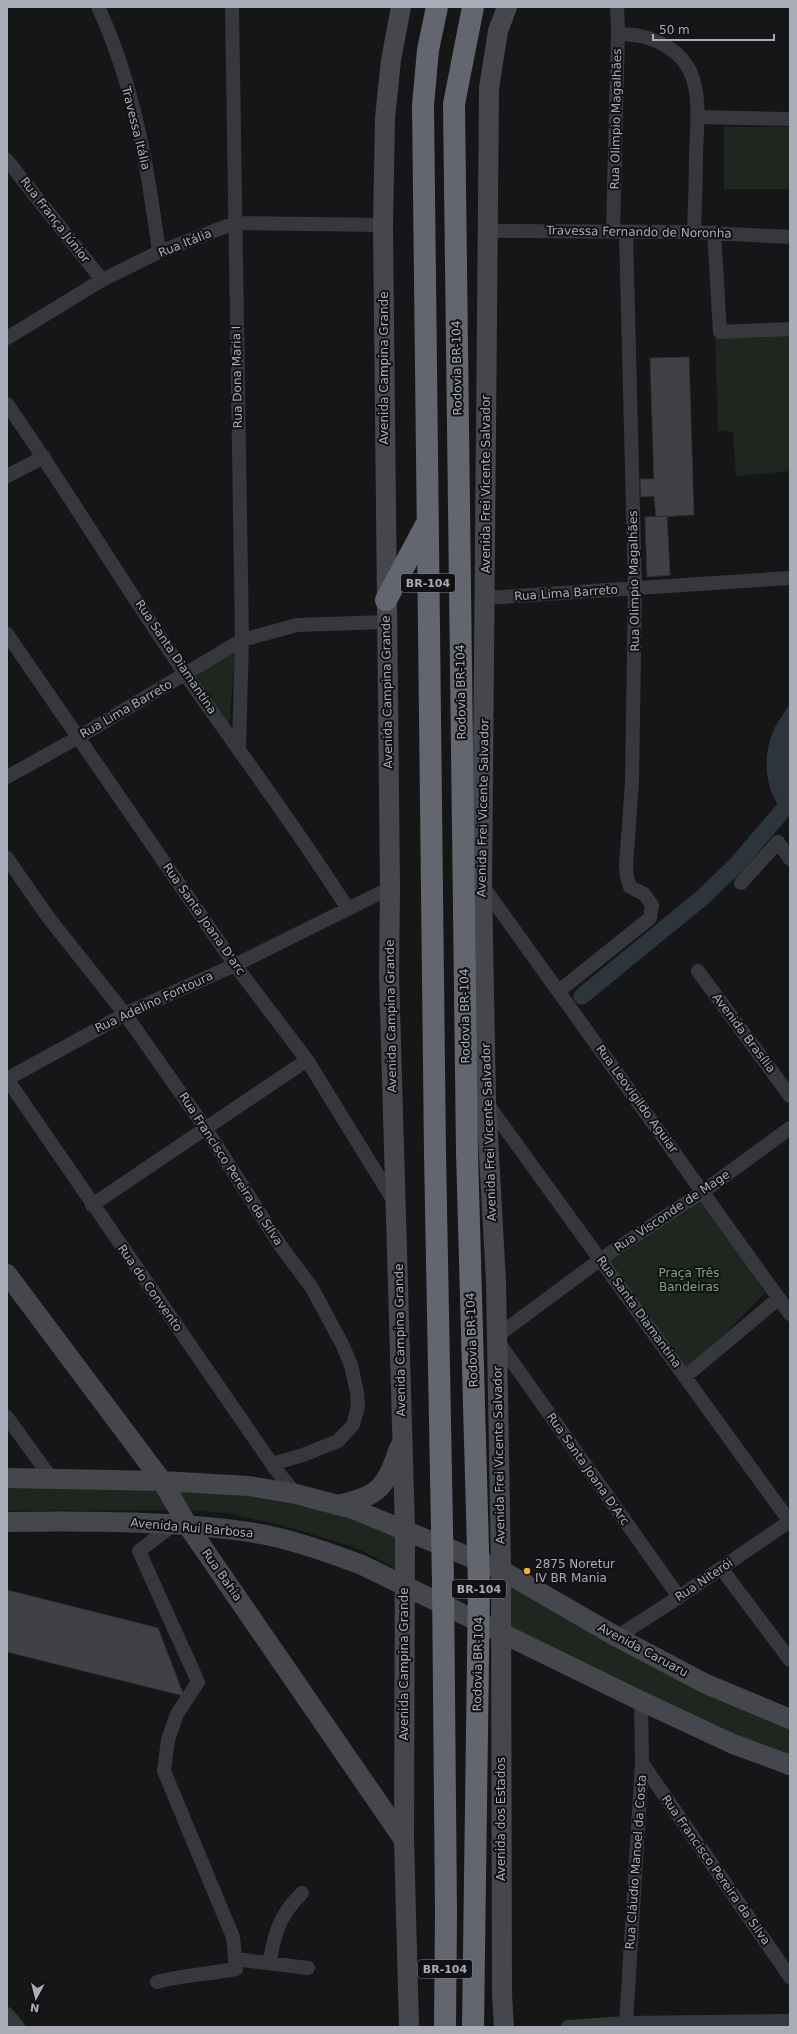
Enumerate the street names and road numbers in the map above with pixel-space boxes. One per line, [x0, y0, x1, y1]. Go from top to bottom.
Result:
street label: Rua Olimpio Magalhães [608, 48, 624, 190]
street label: Travessa Itália [119, 84, 153, 171]
street label: Rua França Júnior [17, 174, 93, 266]
street label: Travessa Fernando de Noronha [545, 223, 732, 241]
street label: Rua Itália [156, 226, 214, 260]
street label: Avenida Campina Grande [377, 291, 391, 445]
street label: Rodovia BR-104 [449, 320, 465, 416]
street label: Rua Dona Maria I [229, 326, 245, 428]
street label: Avenida Frei Vicente Salvador [479, 395, 493, 573]
street label: Rua Olimpio Magalhães [626, 510, 642, 652]
road number: BR-104 [401, 574, 455, 592]
street label: Rua Lima Barreto [514, 582, 618, 604]
street label: Rua Santa Diamantina [133, 597, 219, 717]
street label: Avenida Campina Grande [379, 615, 395, 769]
street label: Rodovia BR-104 [453, 644, 469, 740]
street label: Rua Lima Barreto [78, 677, 174, 741]
street label: Avenida Frei Vicente Salvador [474, 719, 492, 897]
street label: Rua Santa Joana D'arc [160, 860, 248, 978]
street label: Avenida Campina Grande [383, 939, 399, 1093]
street label: Rodovia BR-104 [457, 968, 473, 1064]
street label: Rua Adelino Fontoura [93, 969, 215, 1035]
street label: Avenida Brasília [710, 991, 778, 1075]
street label: Rua Leovigildo Aguiar [593, 1042, 681, 1156]
street label: Avenida Frei Vicente Salvador [479, 1043, 499, 1221]
street label: Rua Francisco Pereira da Silva [176, 1090, 286, 1248]
street label: Rua Visconde de Mage [612, 1167, 732, 1255]
street label: Rua do Convento [115, 1242, 185, 1334]
street label: Rua Santa Diamantina [594, 1253, 684, 1371]
street label: Avenida Campina Grande [392, 1263, 408, 1417]
street label: Rodovia BR-104 [463, 1292, 481, 1388]
street label: Avenida Frei Vicente Salvador [490, 1366, 508, 1544]
street label: Rua Santa Joana D'Arc [544, 1410, 632, 1528]
street label: Avenida Rui Barbosa [130, 1516, 254, 1540]
street label: Rua Bahia [199, 1546, 245, 1604]
street label: Rua Niterói [673, 1556, 735, 1604]
road number: BR-104 [452, 1580, 506, 1598]
street label: Avenida Campina Grande [397, 1587, 411, 1741]
street label: Rodovia BR-104 [470, 1616, 486, 1712]
street label: Avenida Caruaru [596, 1620, 690, 1680]
street label: Avenida dos Estados [494, 1757, 508, 1881]
street label: Rua Cláudio Manoel da Costa [623, 1774, 649, 1950]
street label: Rua Francisco Pereira da Silva [659, 1792, 773, 1948]
road number: BR-104 [418, 1960, 472, 1978]

